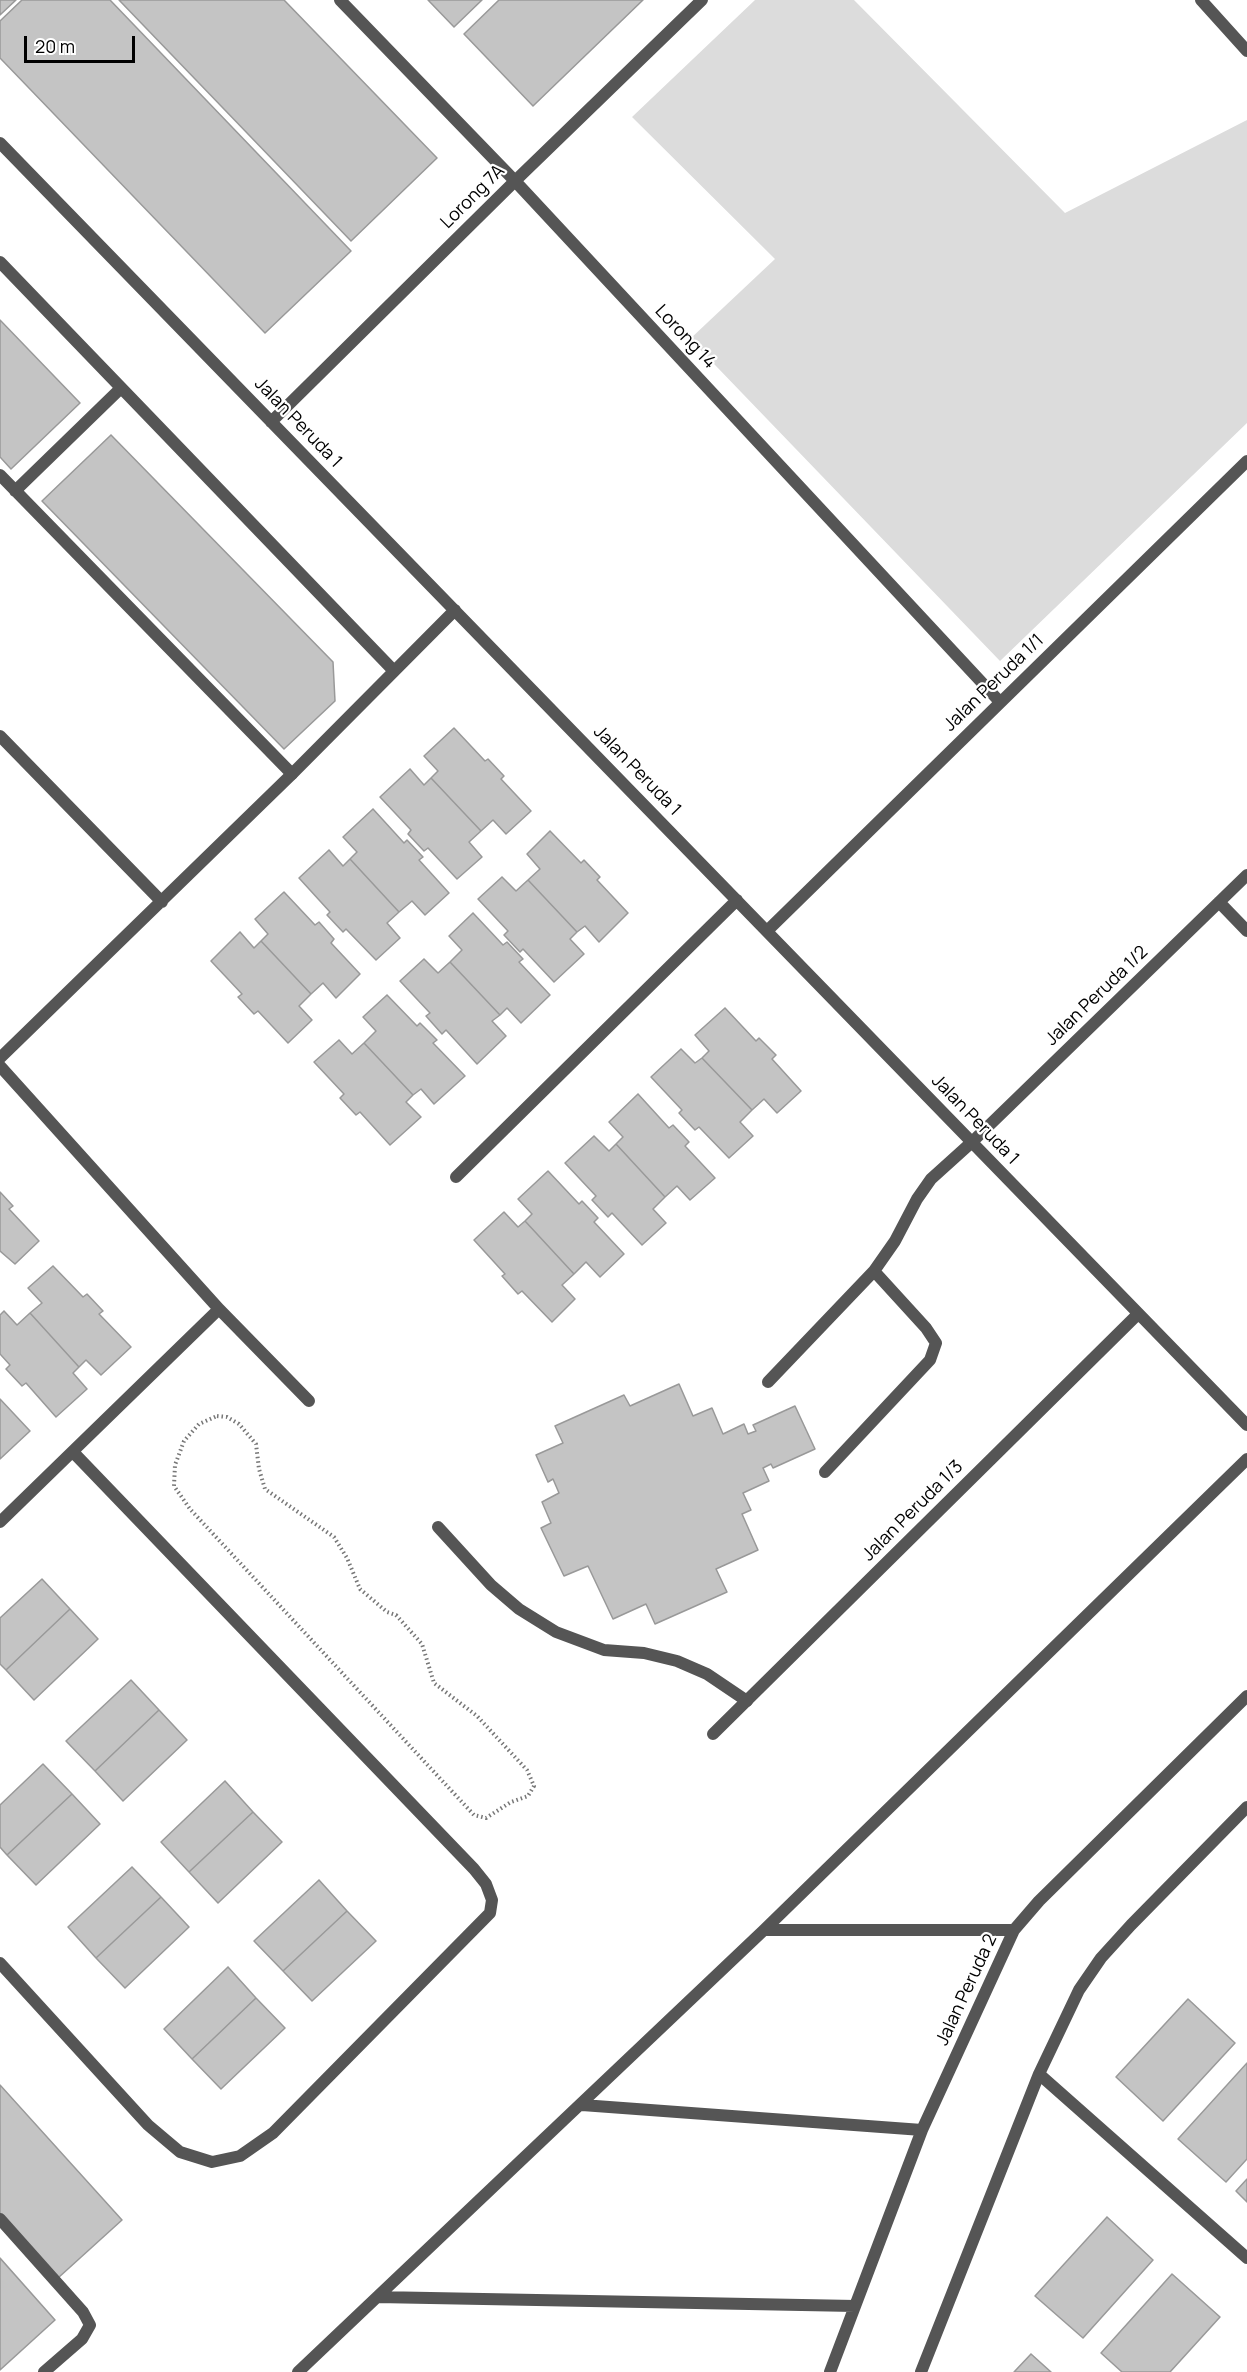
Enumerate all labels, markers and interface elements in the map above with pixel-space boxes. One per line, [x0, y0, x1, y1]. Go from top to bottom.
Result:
scale bar [27, 24, 138, 62]
text: 20 m [35, 34, 75, 58]
street label: Lorong 7A [437, 161, 509, 233]
street label: Lorong 14 [650, 301, 720, 373]
street label: Jalan Peruda 1 [250, 374, 346, 472]
street label: Jalan Peruda 1/1 [940, 630, 1048, 736]
street label: Jalan Peruda 1 [589, 722, 685, 820]
street label: Jalan Peruda 1/2 [1041, 942, 1153, 1050]
street label: Jalan Peruda 1 [927, 1071, 1023, 1169]
street label: Jalan Peruda 1/3 [858, 1456, 968, 1566]
street label: Jalan Peruda 2 [932, 1931, 1002, 2049]

